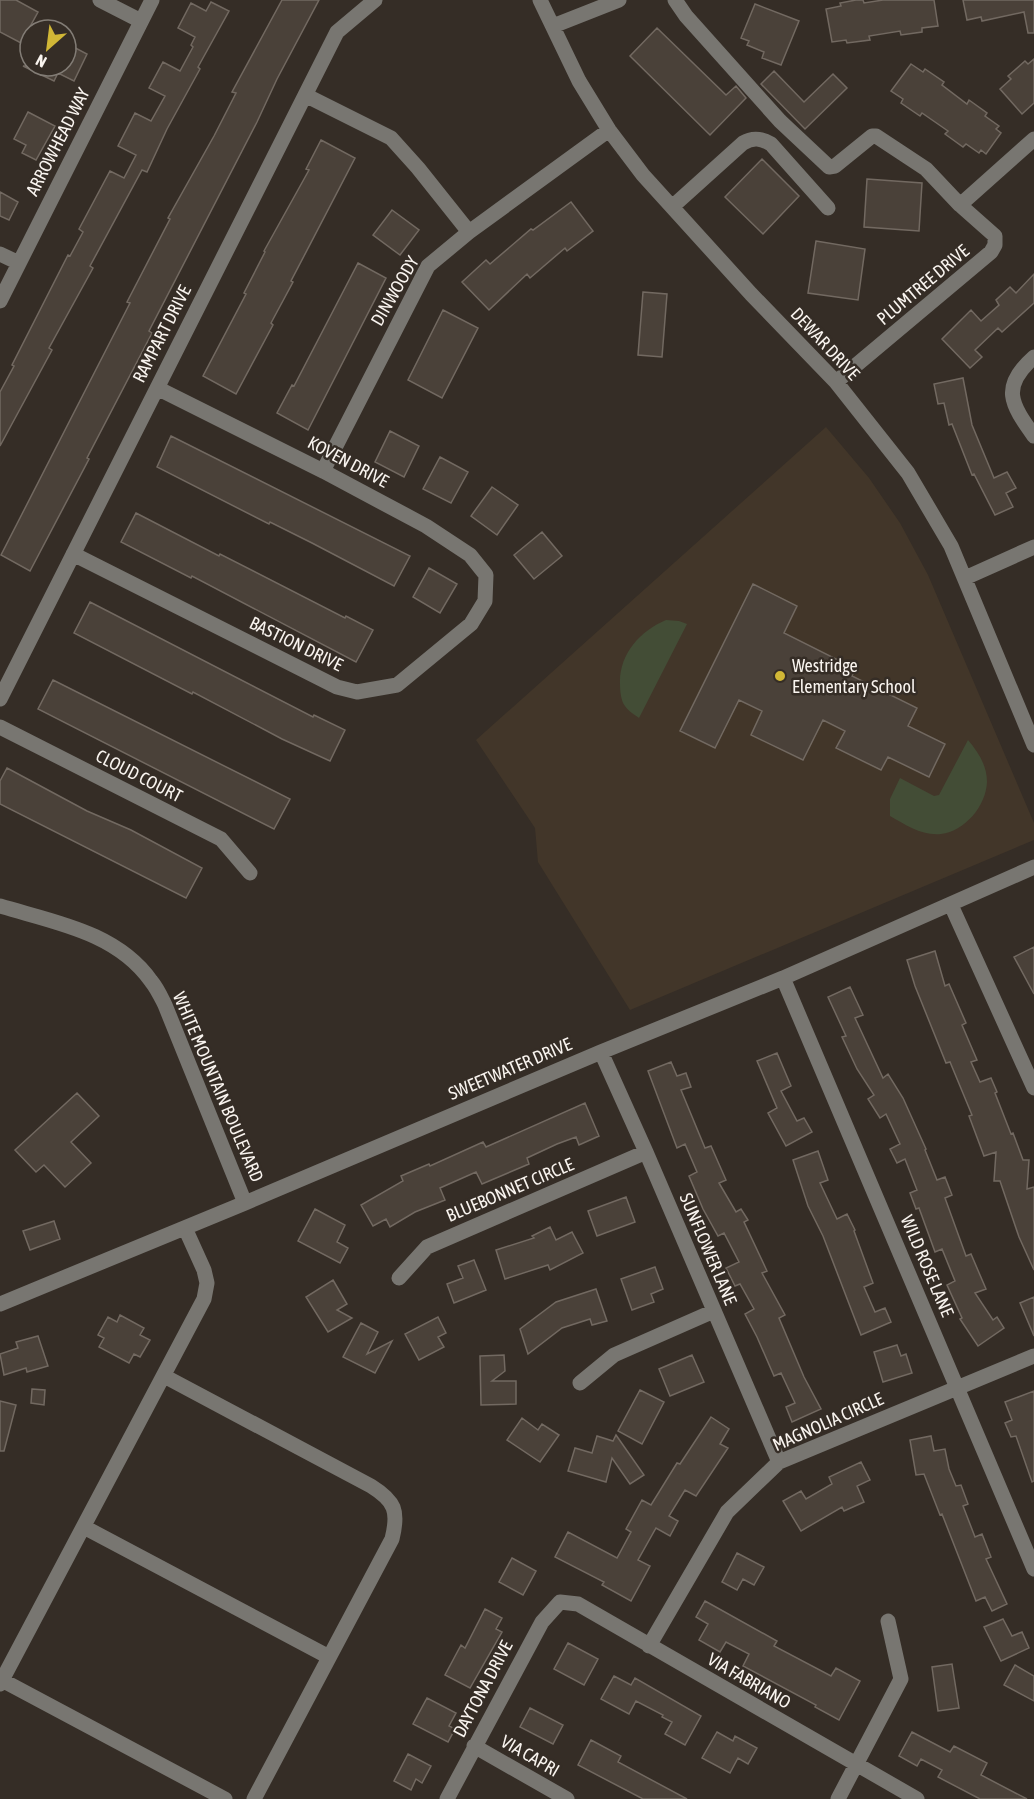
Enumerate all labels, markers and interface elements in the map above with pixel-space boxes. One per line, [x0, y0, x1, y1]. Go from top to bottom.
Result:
north arrow [18, 18, 78, 78]
text: N [33, 51, 49, 71]
street label: ARROWHEAD WAY [21, 84, 94, 199]
street label: PLUMTREE DRIVE [873, 240, 973, 329]
street label: DINWOODY [366, 252, 423, 329]
street label: RAMPART DRIVE [128, 281, 195, 386]
street label: DEWAR DRIVE [787, 303, 864, 384]
street label: KOVEN DRIVE [304, 432, 392, 492]
street label: BASTION DRIVE [246, 612, 347, 675]
place label: Westridge Elementary School [792, 655, 916, 697]
marker: Westridge Elementary School [773, 669, 787, 683]
street label: CLOUD COURT [93, 745, 186, 806]
street label: WHITE MOUNTAIN BOULEVARD [169, 989, 268, 1185]
street label: SWEETWATER DRIVE [445, 1033, 575, 1104]
street label: BLUEBONNET CIRCLE [443, 1153, 577, 1226]
street label: SUNFLOWER LANE [675, 1190, 742, 1308]
street label: WILD ROSE LANE [897, 1212, 958, 1320]
street label: MAGNOLIA CIRCLE [769, 1388, 887, 1455]
street label: DAYTONA DRIVE [448, 1637, 517, 1741]
street label: VIA FABRIANO [704, 1648, 795, 1713]
street label: VIA CAPRI [497, 1730, 563, 1781]

